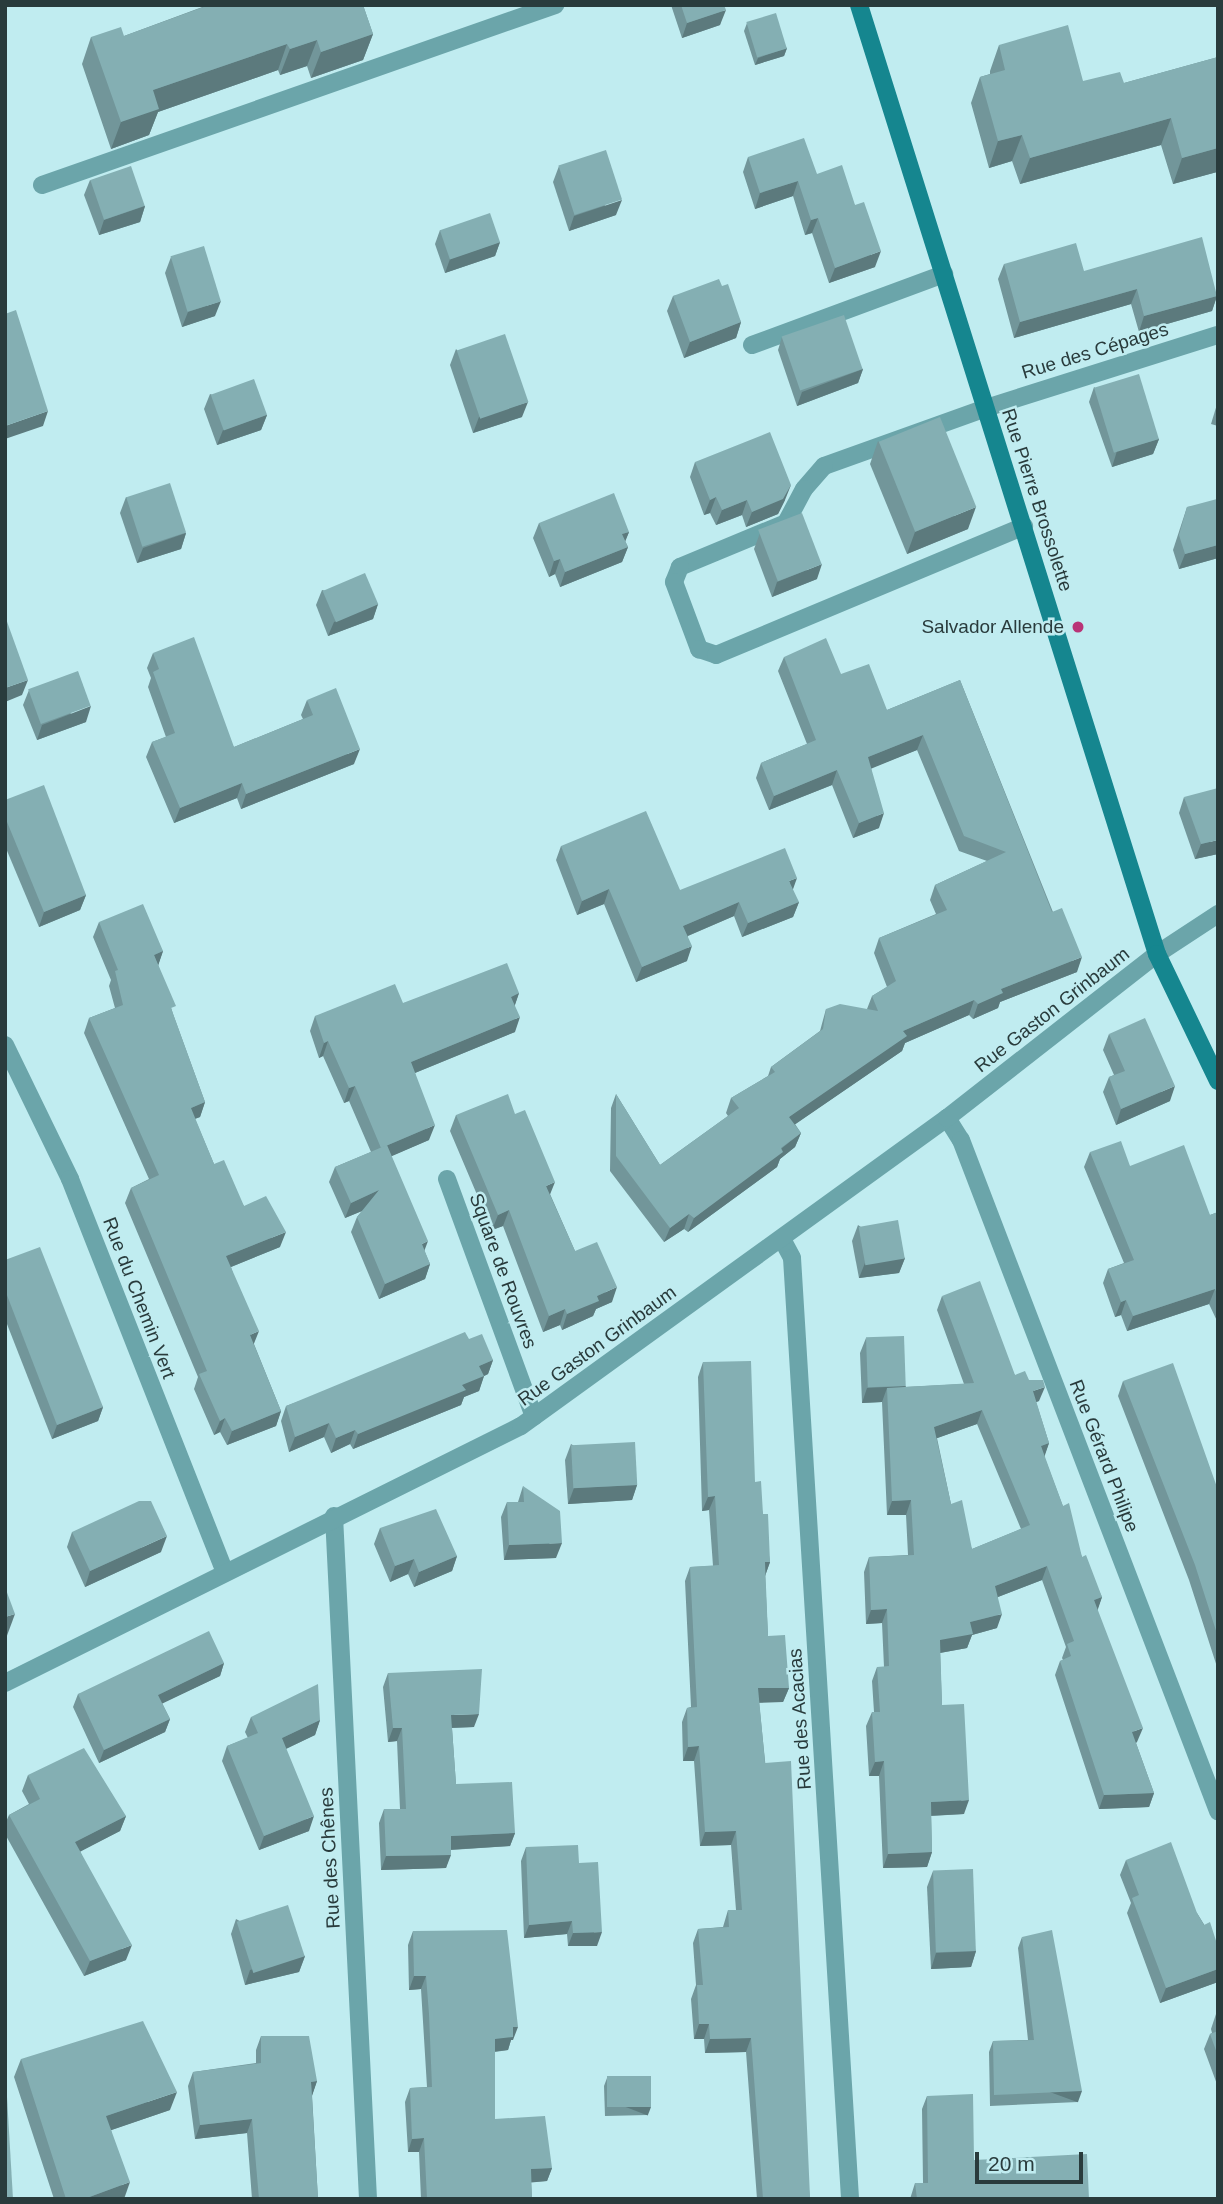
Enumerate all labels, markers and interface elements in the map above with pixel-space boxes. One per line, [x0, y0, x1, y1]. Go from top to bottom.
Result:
street label: Rue des Cépages [1019, 318, 1171, 384]
street label: Rue Pierre Brossolette [997, 406, 1077, 594]
place label: Salvador Allende [920, 616, 1064, 638]
marker: Salvador Allende [1070, 619, 1086, 635]
street label: Rue Gaston Grinbaum [970, 943, 1134, 1077]
street label: Square de Rouvres [464, 1190, 542, 1352]
street label: Rue du Chemin Vert [98, 1214, 180, 1382]
street label: Rue Gaston Grinbaum [513, 1281, 681, 1411]
street label: Rue Gérard Philipe [1064, 1376, 1144, 1536]
street label: Rue des Acacias [784, 1647, 816, 1791]
street label: Rue des Chênes [315, 1787, 345, 1929]
scale bar [978, 2138, 1086, 2182]
text: 20 m [988, 2152, 1035, 2175]

